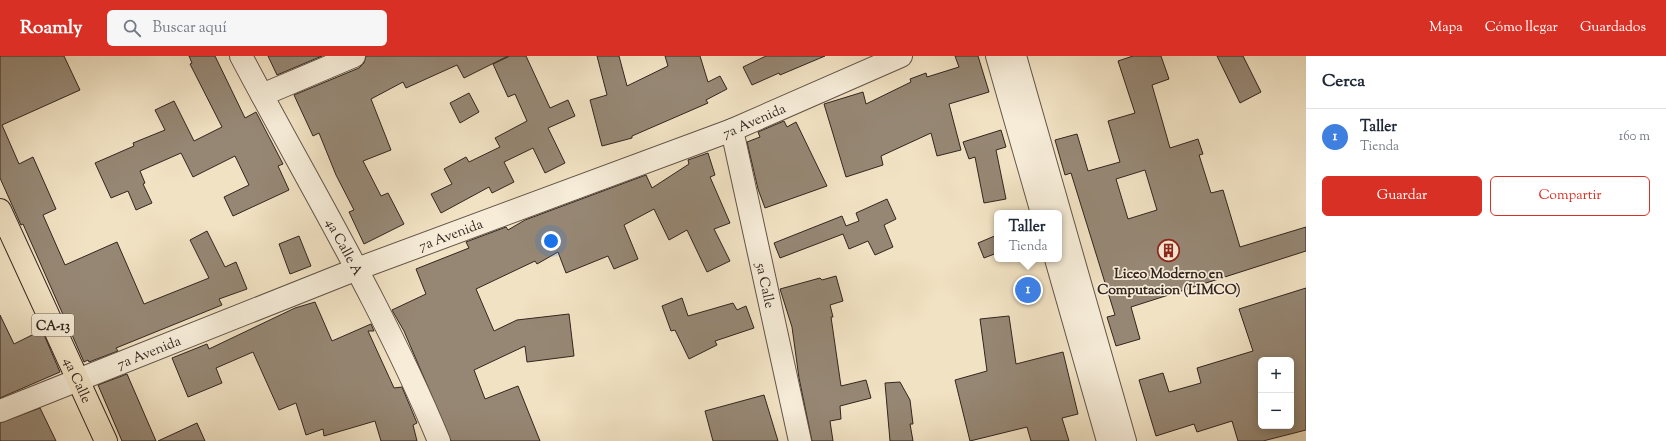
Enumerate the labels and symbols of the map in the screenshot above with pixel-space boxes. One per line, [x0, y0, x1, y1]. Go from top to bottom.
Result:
street label: 7a Avenida [720, 99, 790, 145]
street label: 4a Calle A [319, 215, 367, 280]
street label: 7a Avenida [416, 215, 487, 257]
your location [541, 231, 561, 251]
building icon: Liceo Moderno en Computacion (LIMCO) [1156, 238, 1182, 264]
street label: 5a Calle [749, 260, 779, 310]
place label: Liceo Moderno en Computacion (LIMCO) [1097, 265, 1241, 301]
pin: 1 [1015, 275, 1041, 305]
road number: CA-13 [32, 314, 74, 336]
street label: 7a Avenida [115, 332, 185, 375]
street label: 4a Calle [57, 355, 95, 407]

